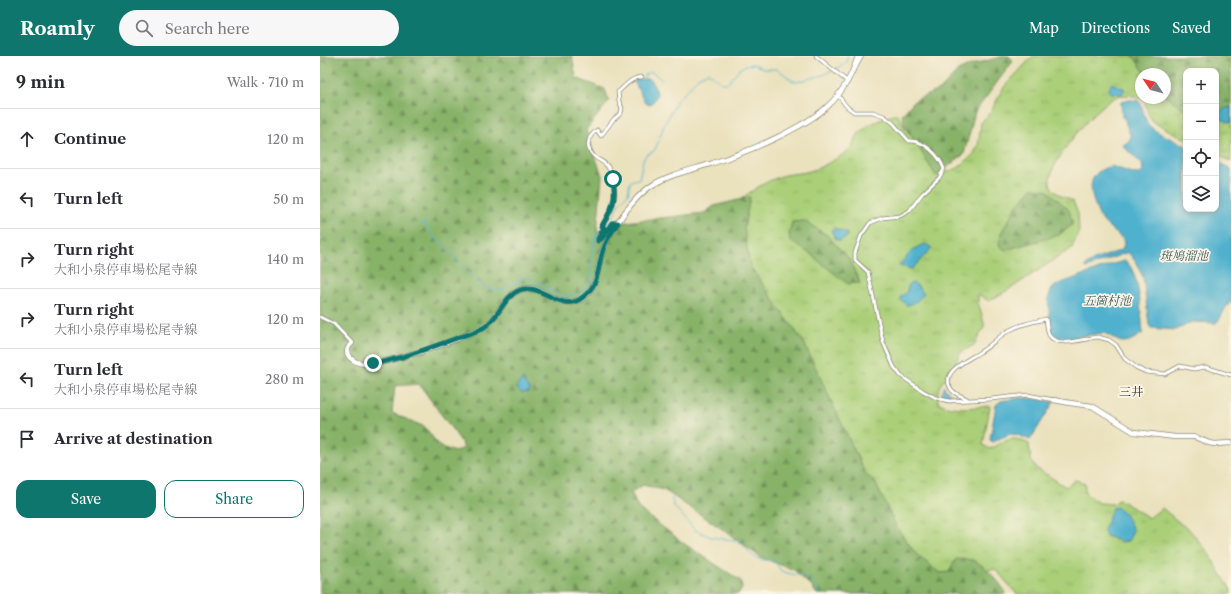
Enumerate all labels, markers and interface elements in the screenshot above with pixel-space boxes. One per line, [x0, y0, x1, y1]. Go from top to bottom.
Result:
search box [119, 10, 399, 46]
text: Roamly [20, 17, 95, 40]
icon: search [133, 17, 155, 39]
text: Search here [165, 19, 250, 38]
text: Map [1029, 19, 1059, 37]
text: Directions [1081, 19, 1150, 37]
text: Saved [1172, 19, 1211, 37]
north arrow [1135, 68, 1171, 104]
map controls [1183, 68, 1219, 212]
button: + [1183, 68, 1219, 104]
text: 9 min [16, 72, 65, 92]
text: Walk · 710 m [227, 74, 304, 90]
button: − [1183, 104, 1219, 140]
icon: ahead [16, 128, 38, 150]
text: Continue [54, 129, 126, 148]
text: 120 m [267, 131, 304, 147]
button: locate [1183, 140, 1219, 176]
route start [604, 170, 622, 188]
button: layers [1183, 176, 1219, 212]
icon: left [16, 188, 38, 210]
text: Turn left [54, 189, 123, 208]
text: 50 m [273, 191, 304, 207]
text: Turn right [54, 240, 134, 259]
icon: right [16, 248, 38, 270]
water label: 斑鳩溜池 [1160, 248, 1210, 263]
text: 140 m [267, 251, 304, 267]
text: 大和小泉停車場松尾寺線 [54, 261, 197, 277]
water label: 五箇村池 [1083, 293, 1133, 308]
text: Turn right [54, 300, 134, 319]
icon: right [16, 308, 38, 330]
text: 120 m [267, 311, 304, 327]
text: 大和小泉停車場松尾寺線 [54, 321, 197, 337]
route end [364, 354, 382, 372]
text: Turn left [54, 360, 123, 379]
icon: left [16, 368, 38, 390]
text: 280 m [265, 371, 304, 387]
text: 大和小泉停車場松尾寺線 [54, 381, 197, 397]
district label: 三井 [1119, 384, 1144, 399]
icon: arrive [16, 428, 38, 450]
text: Arrive at destination [54, 429, 213, 448]
button: Save [16, 480, 156, 518]
button: Share [164, 480, 304, 518]

